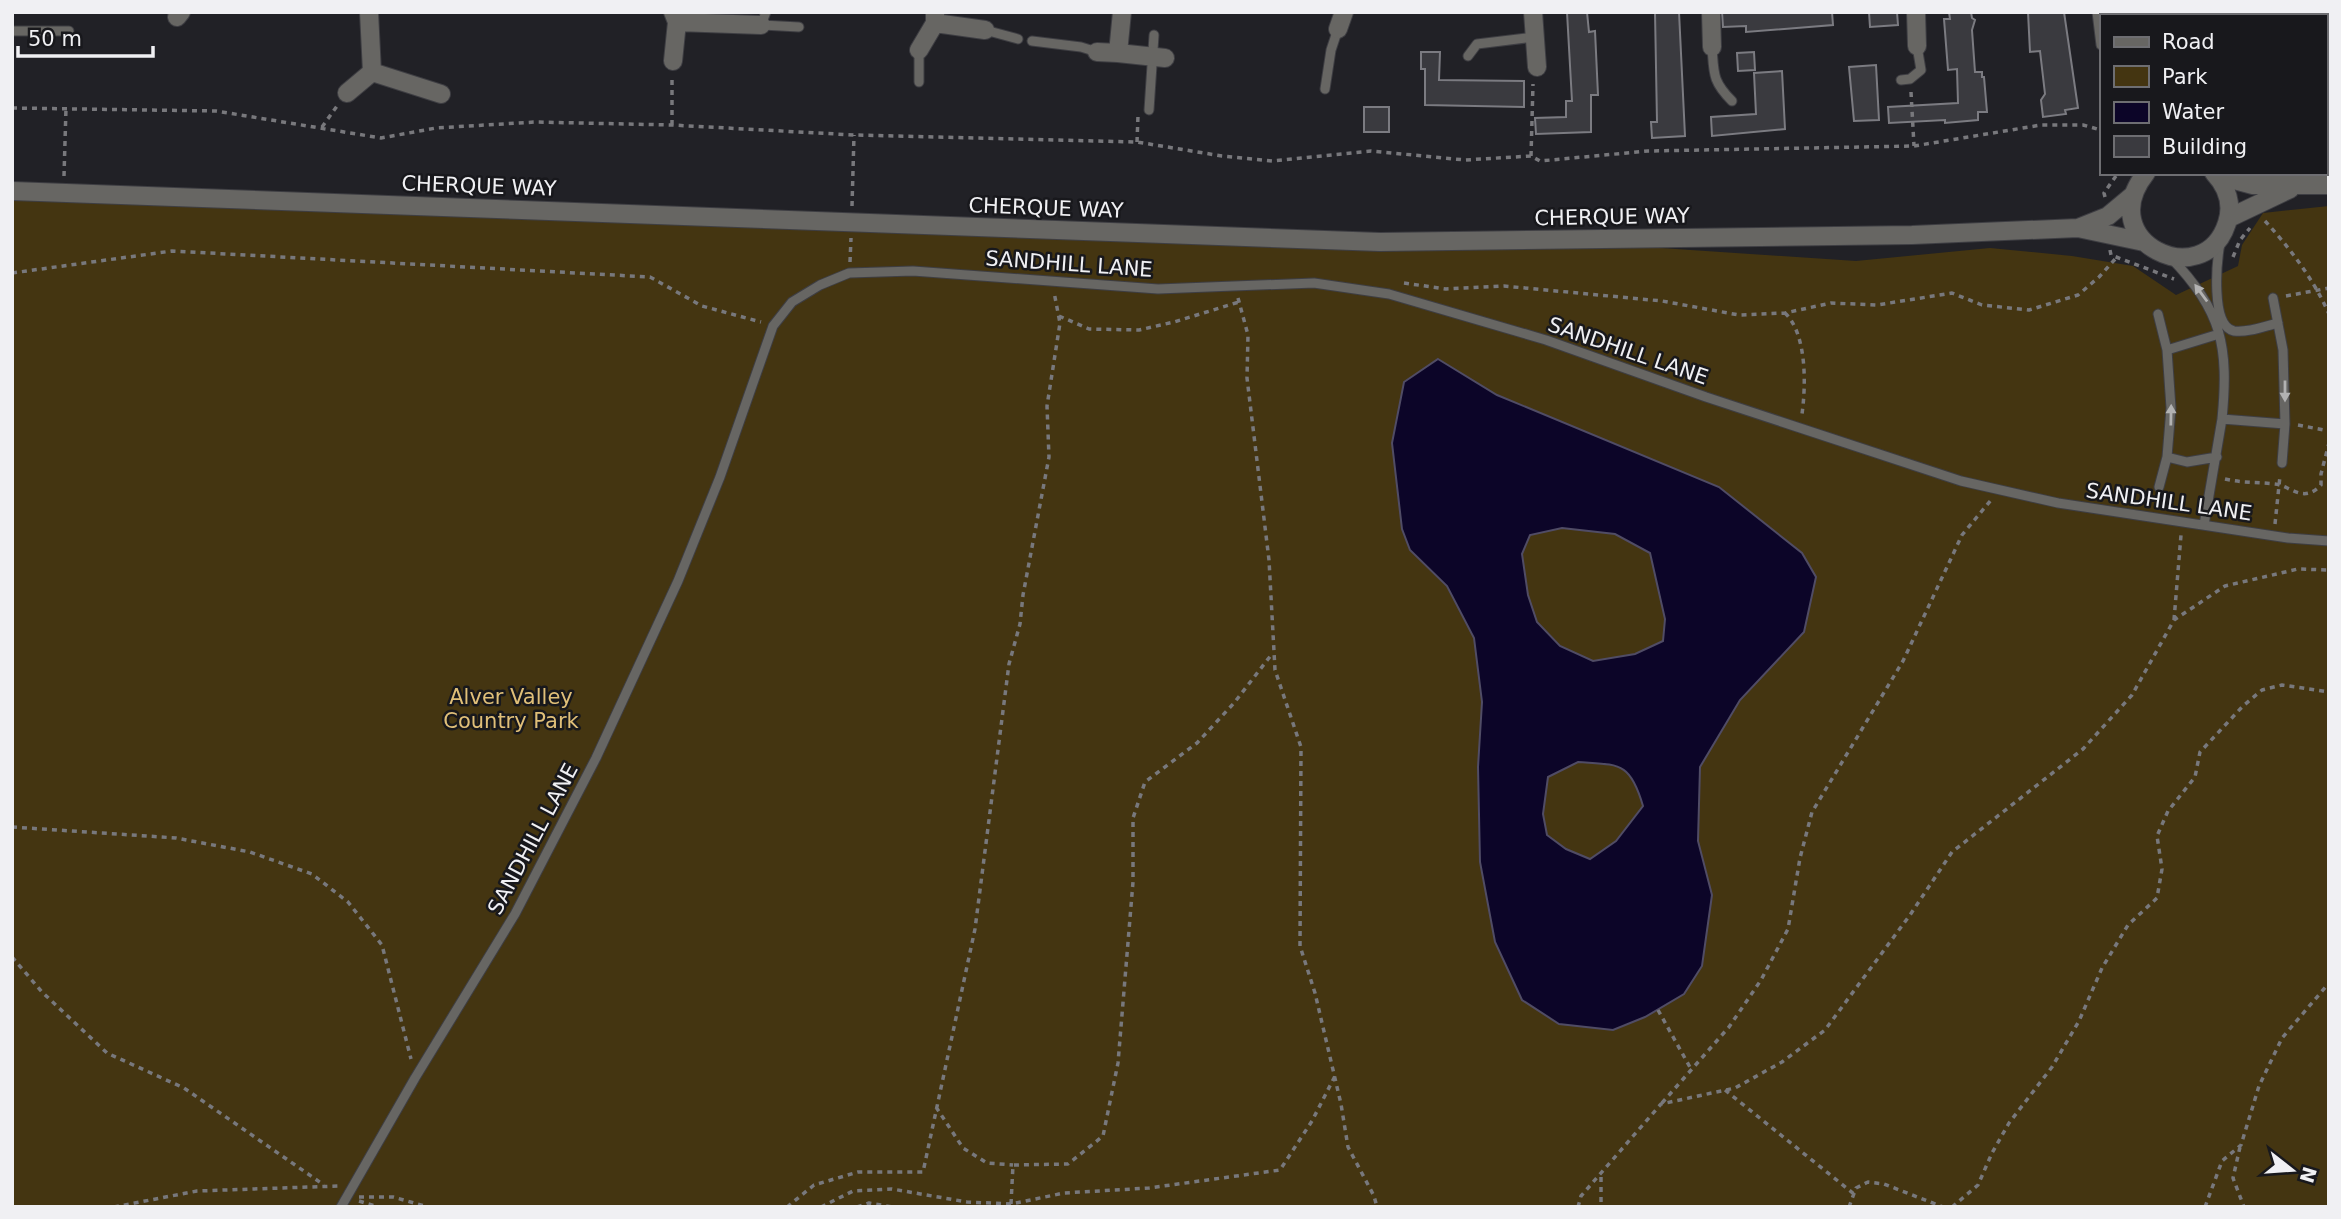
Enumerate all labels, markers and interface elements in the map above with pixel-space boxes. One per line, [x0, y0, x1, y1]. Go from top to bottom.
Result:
scale bar [18, 14, 152, 58]
legend [2100, 14, 2327, 175]
text: 50 m [28, 27, 82, 51]
text: Road [2162, 30, 2215, 54]
text: Park [2162, 65, 2208, 89]
text: Water [2162, 100, 2224, 124]
text: Building [2162, 135, 2247, 159]
street label: CHERQUE WAY [401, 171, 557, 201]
street label: CHERQUE WAY [968, 193, 1124, 223]
street label: CHERQUE WAY [1534, 204, 1690, 230]
street label: SANDHILL LANE [985, 246, 1153, 282]
one-way arrow [2194, 284, 2208, 302]
street label: SANDHILL LANE [1545, 312, 1711, 390]
one-way arrow [2279, 380, 2291, 402]
one-way arrow [2165, 404, 2177, 426]
street label: SANDHILL LANE [2084, 478, 2254, 526]
park label: Alver Valley Country Park [443, 685, 580, 733]
street label: SANDHILL LANE [483, 759, 583, 919]
north arrow [2257, 1135, 2327, 1205]
text: N [2295, 1164, 2321, 1186]

